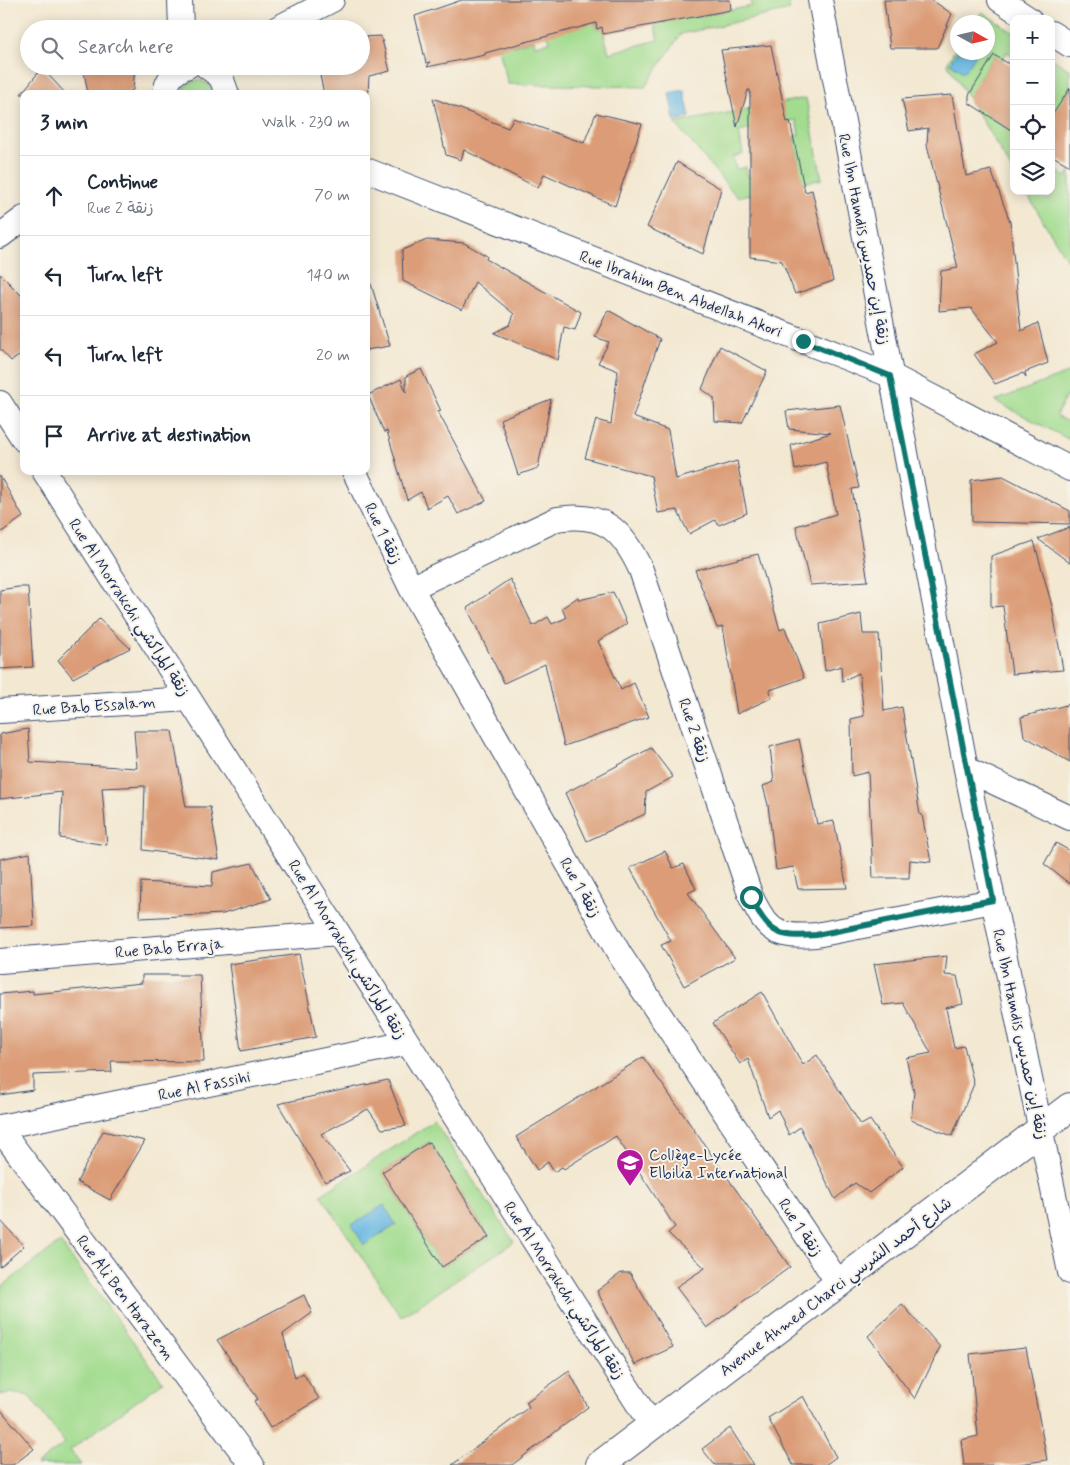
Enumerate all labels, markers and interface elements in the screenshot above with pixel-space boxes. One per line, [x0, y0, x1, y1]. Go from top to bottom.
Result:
north arrow [950, 15, 995, 60]
map controls [1010, 15, 1055, 195]
button: + [1010, 15, 1055, 60]
search box [20, 20, 370, 75]
icon: search [38, 34, 66, 62]
text: Search here [78, 35, 174, 60]
button: − [1010, 60, 1055, 105]
button: locate [1010, 105, 1055, 150]
text: 3 min [40, 109, 88, 137]
text: Walk · 230 m [262, 112, 350, 133]
street label: Rue Ibn Hamdis زنقة إبن حمديس [833, 132, 894, 347]
button: layers [1010, 150, 1055, 195]
text: Continue [87, 170, 158, 195]
icon: ahead [40, 182, 68, 210]
text: 70 m [314, 185, 350, 206]
text: Rue 2 زنقة [87, 198, 153, 219]
street label: Rue Ibrahim Ben Abdellah Akori [576, 246, 785, 343]
icon: left [40, 262, 68, 290]
text: Turn left [87, 263, 163, 288]
text: 140 m [306, 265, 350, 286]
route end [792, 330, 815, 353]
icon: left [40, 342, 68, 370]
text: Turn left [87, 343, 163, 368]
text: 20 m [316, 345, 350, 366]
icon: arrive [40, 422, 68, 450]
text: Arrive at destination [87, 423, 251, 448]
street label: Rue 1 زنقة [359, 499, 407, 568]
street label: Rue Al Morrakchi زنقة المراكشي [61, 515, 194, 702]
street label: Rue Bab Essalam [32, 692, 156, 721]
street label: Rue 2 زنقة [673, 696, 714, 765]
street label: Rue 1 زنقة [554, 854, 605, 921]
street label: Rue Al Morrakchi زنقة المراكشي [280, 856, 411, 1045]
route start [740, 886, 763, 909]
street label: Rue Ibn Hamdis زنقة إبن حمديس [987, 927, 1052, 1142]
street label: Rue Bab Erraja [114, 933, 224, 964]
street label: Rue Al Fassihi [156, 1066, 253, 1106]
place label: Collège-Lycée Elbilia International [649, 1145, 788, 1184]
school or university icon: Collège-Lycée Elbilia International [615, 1148, 645, 1187]
street label: Avenue Ahmed Charci شارع أحمد الشرسي [716, 1193, 958, 1384]
street label: Rue 1 زنقة [773, 1195, 827, 1261]
street label: Rue Al Morrakchi زنقة المراكشي [496, 1198, 629, 1385]
street label: Rue Ali Ben Harazem [71, 1231, 179, 1365]

